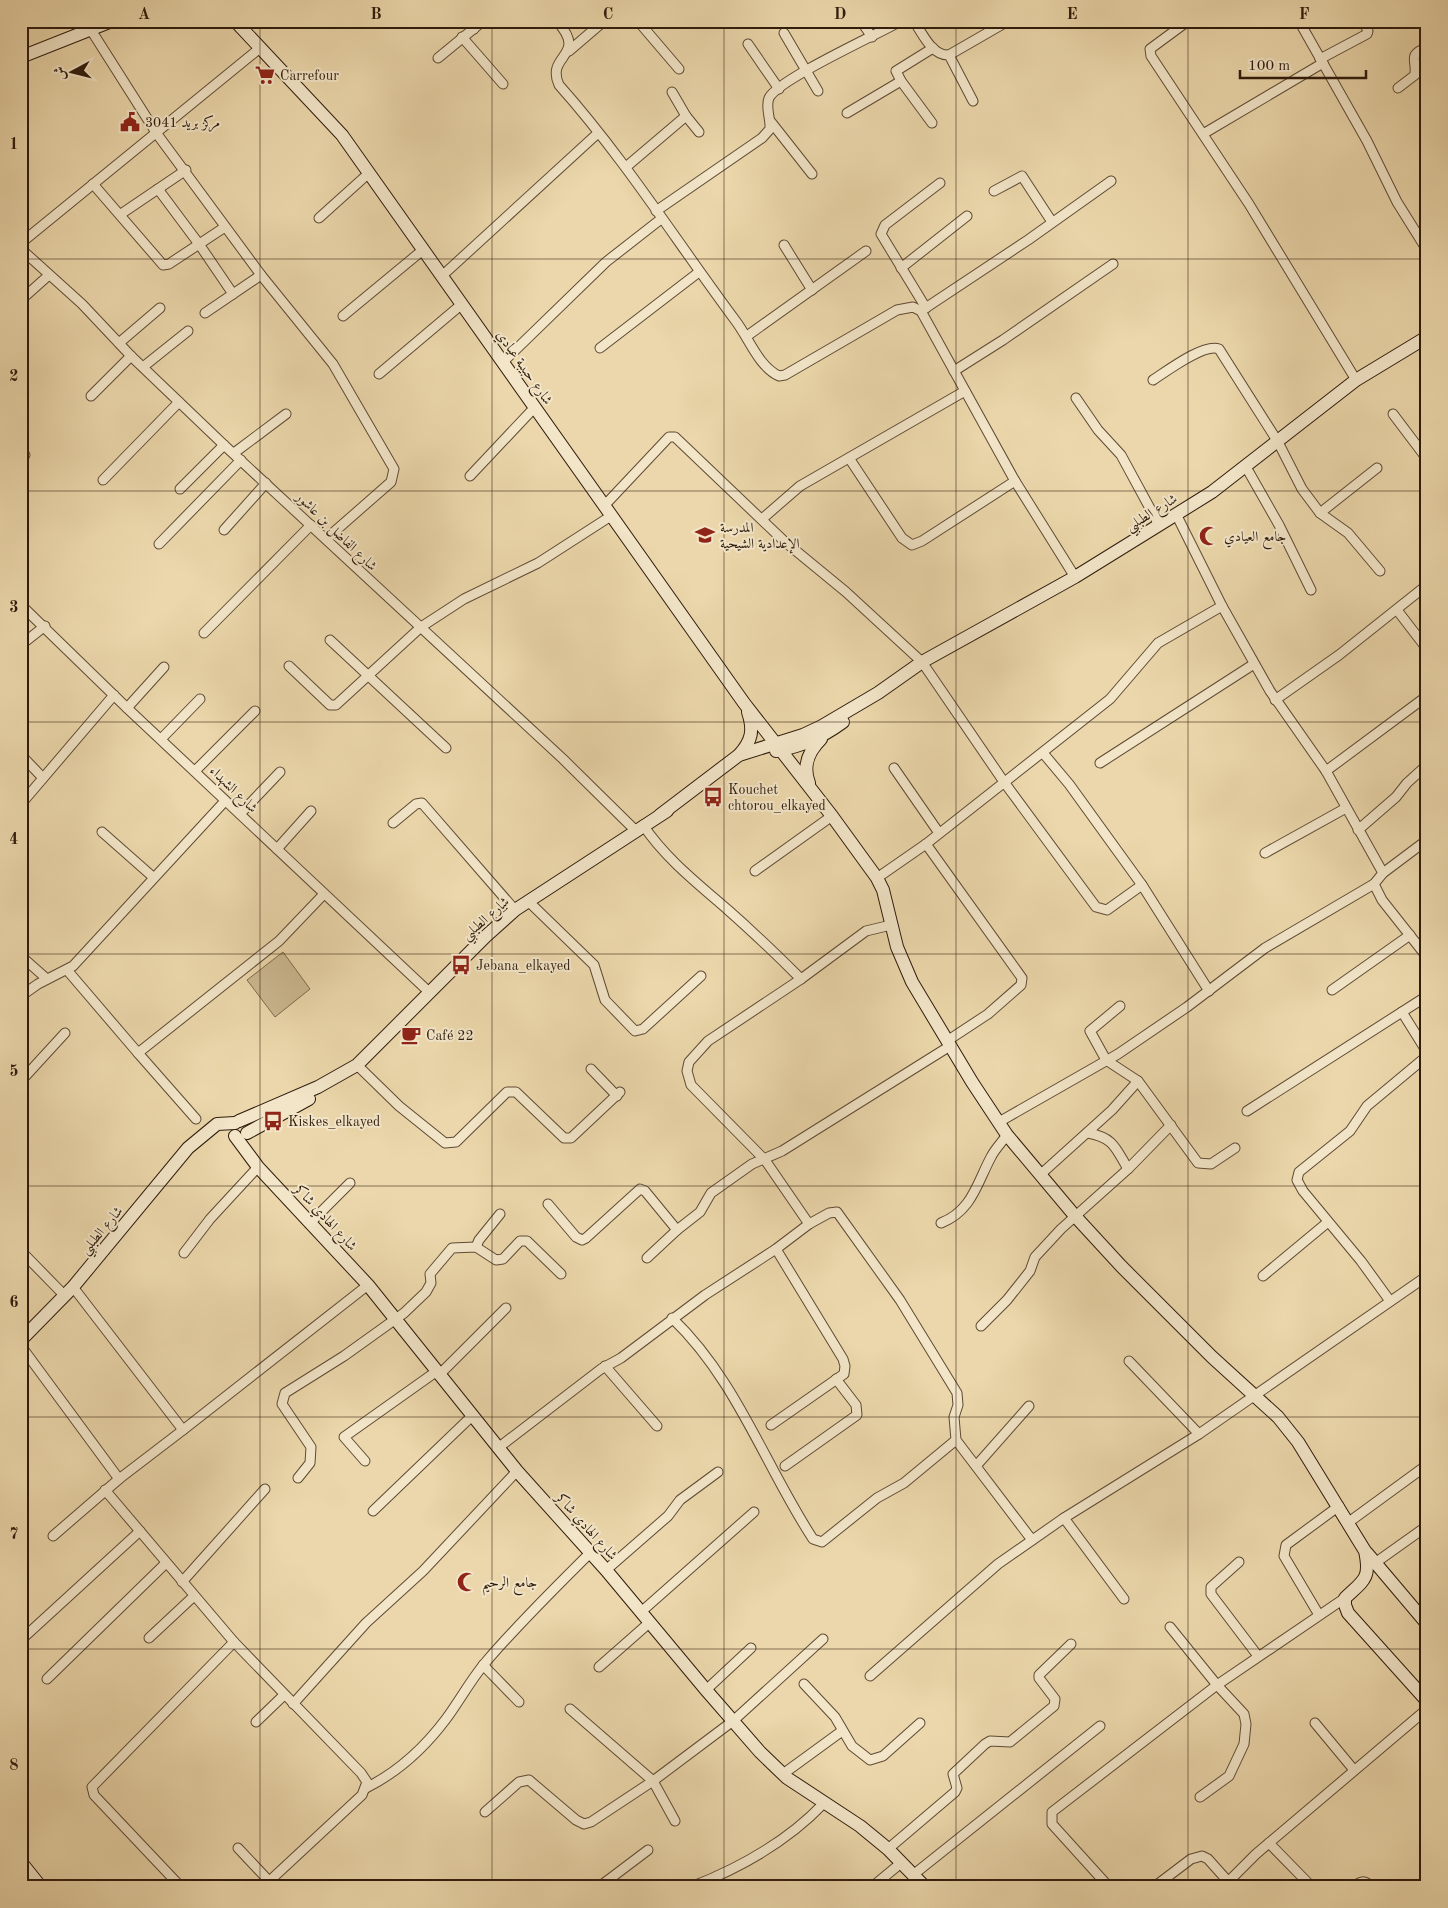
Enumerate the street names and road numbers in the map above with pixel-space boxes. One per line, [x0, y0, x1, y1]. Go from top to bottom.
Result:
street label: شارع حبيبة عيادي [490, 328, 555, 410]
street label: شارع الفاضل بن عاشور [289, 488, 379, 577]
street label: شارع الطبلبي [1123, 492, 1182, 538]
street label: شارع الشهداء [204, 764, 260, 819]
street label: شارع الطبلبي [459, 894, 515, 947]
street label: شارع الهادي شاكر [287, 1180, 360, 1256]
street label: شارع الطبلبي [78, 1204, 130, 1260]
street label: شارع الهادي شاكر [548, 1488, 621, 1566]

